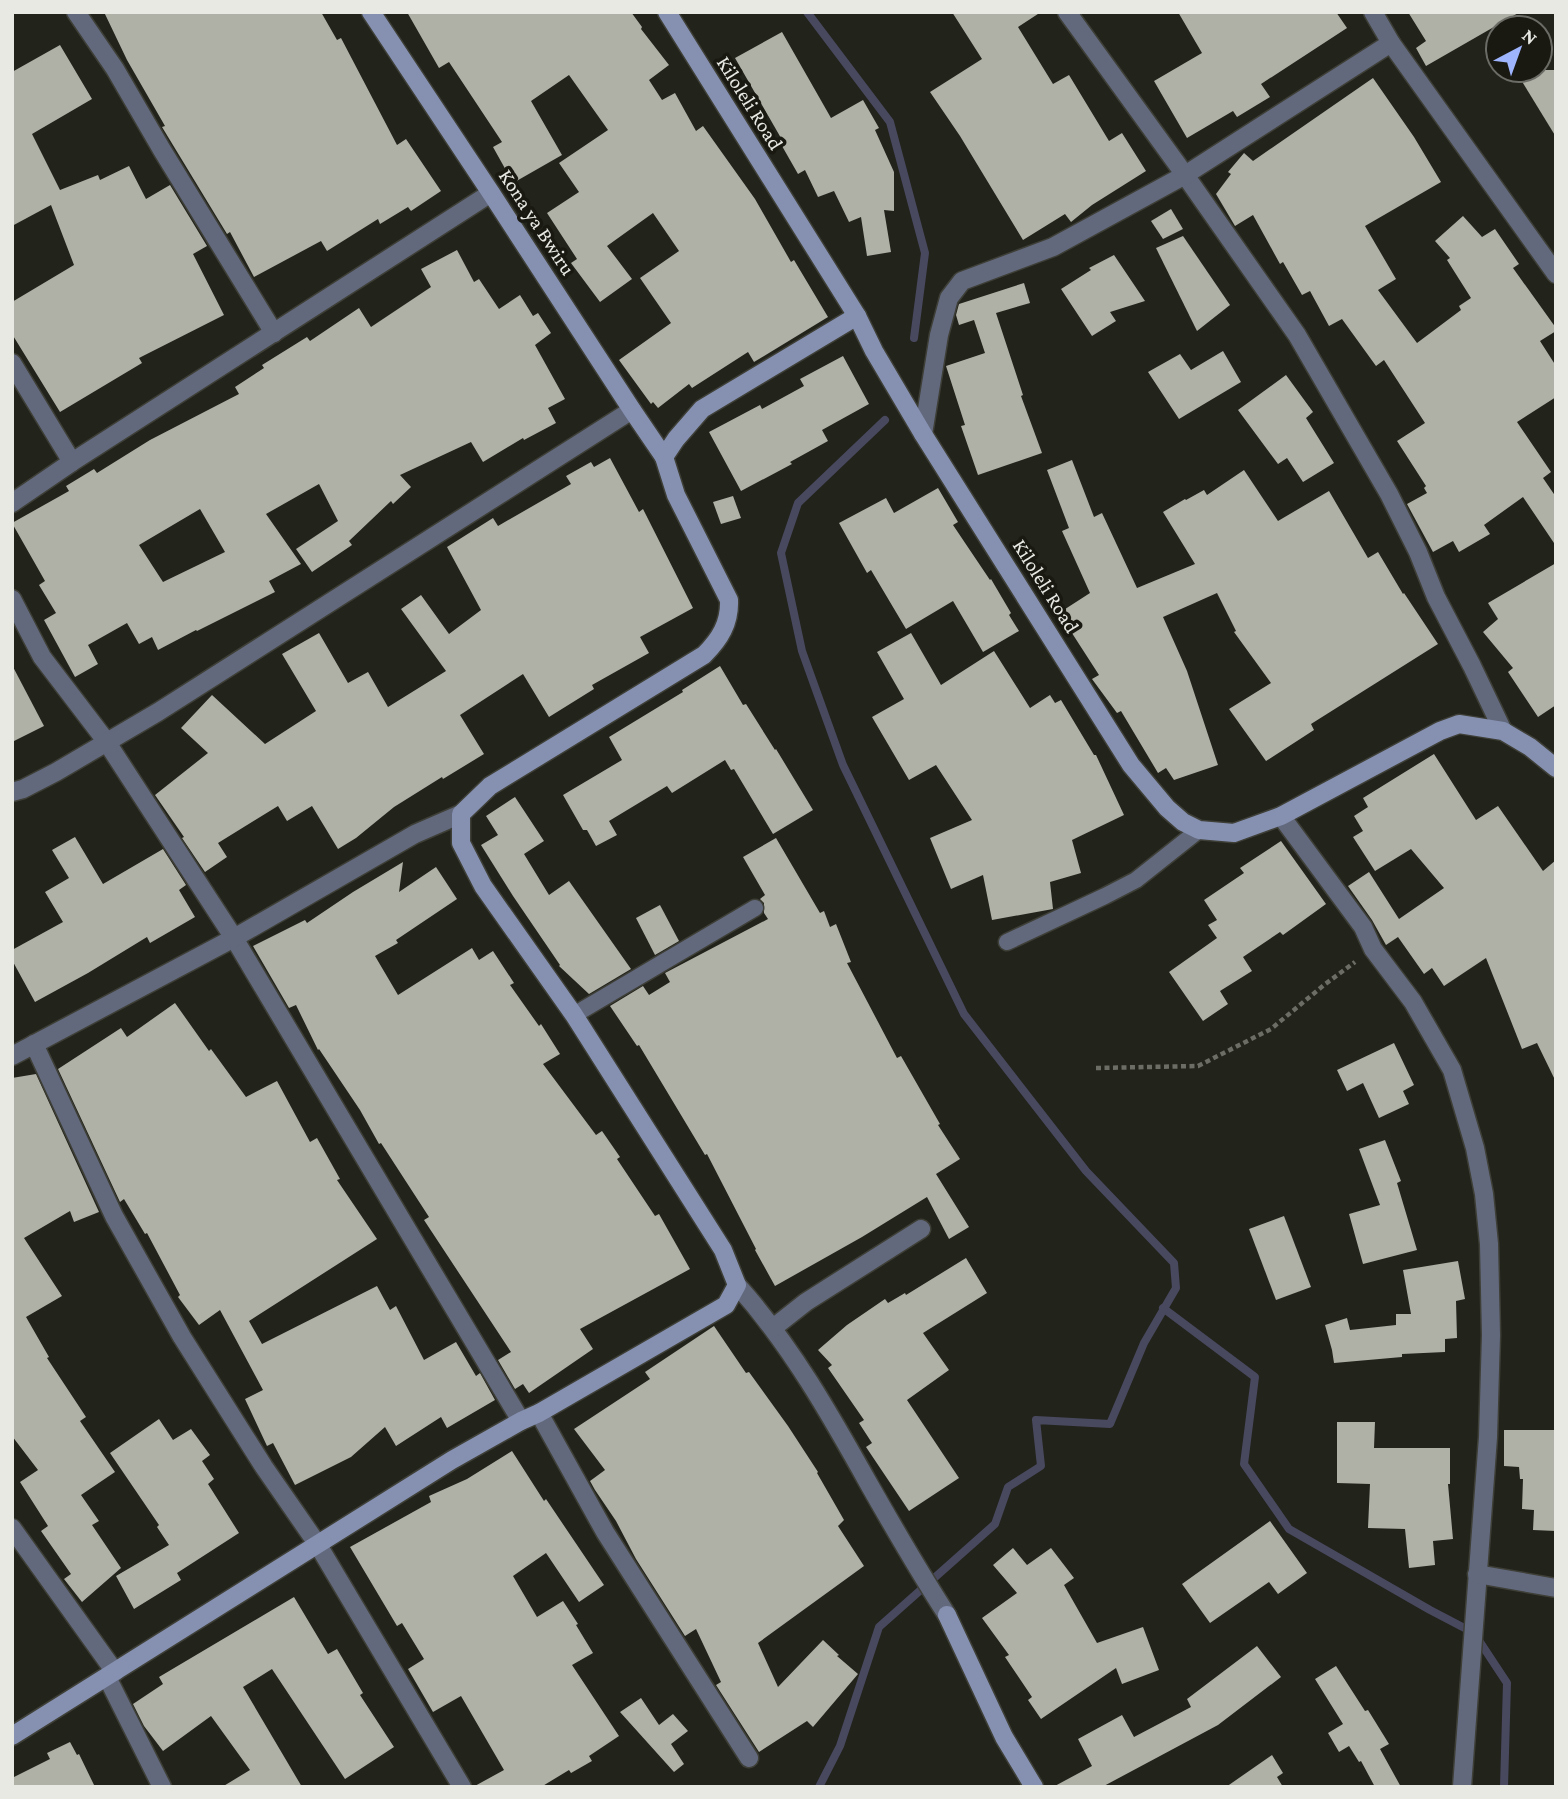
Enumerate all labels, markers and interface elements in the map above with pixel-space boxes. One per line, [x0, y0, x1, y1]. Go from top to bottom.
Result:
north arrow [1484, 14, 1554, 84]
text: N [1518, 24, 1542, 49]
street label: Kiloleli Road [712, 52, 788, 154]
street label: Kona ya Bwiru [494, 165, 580, 279]
street label: Kiloleli Road [1008, 535, 1084, 637]

